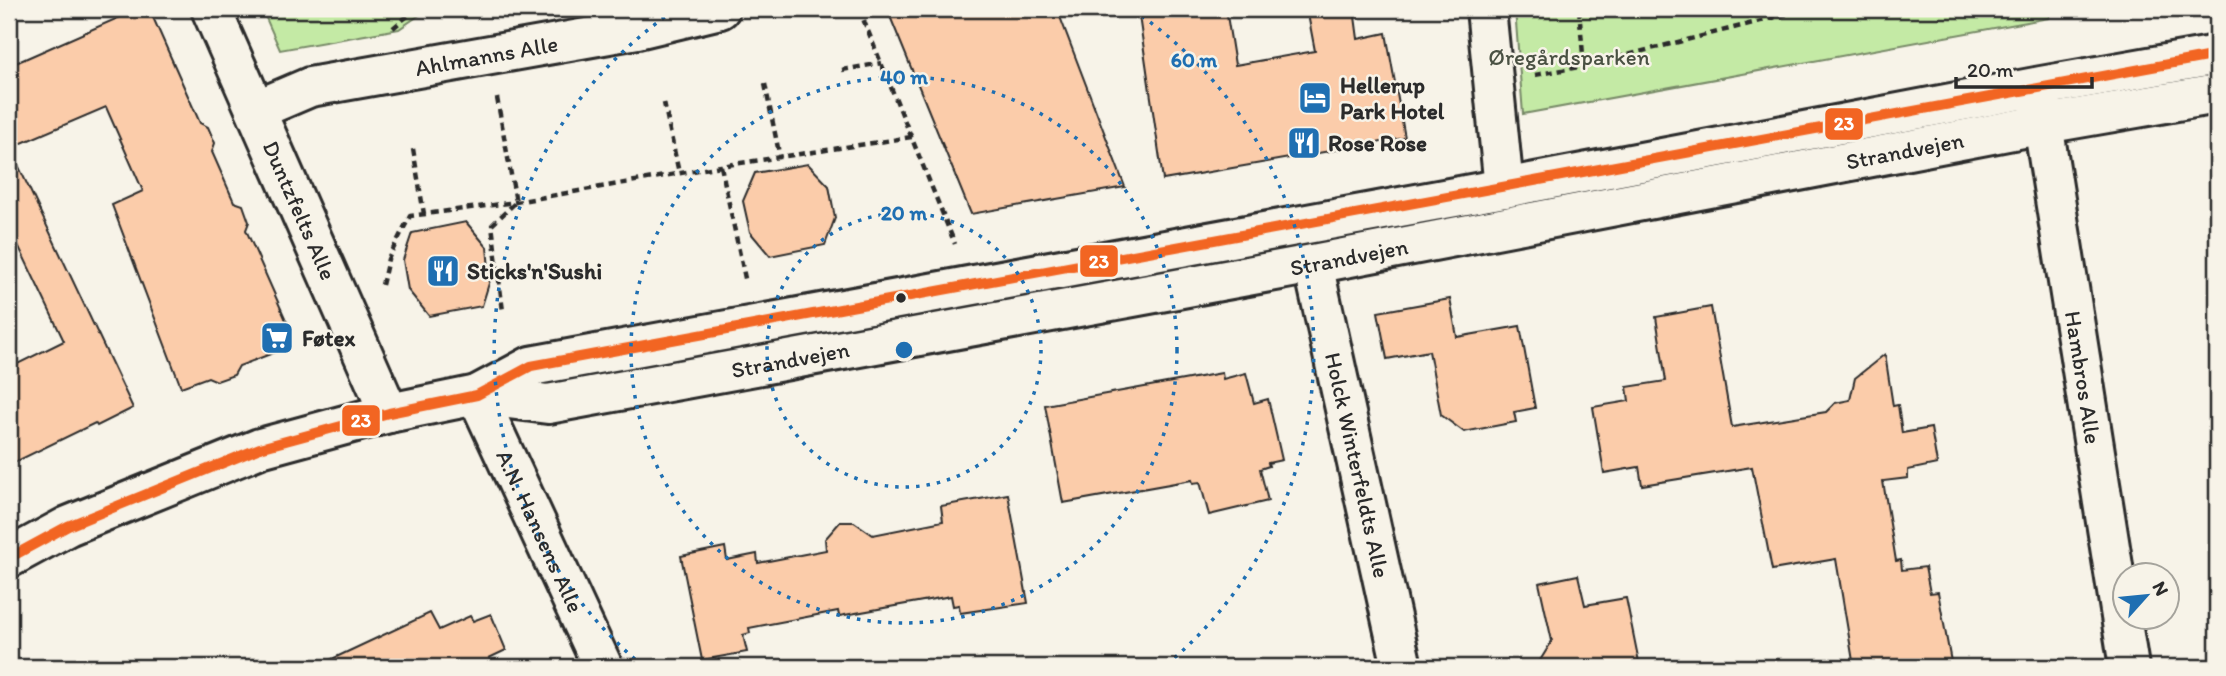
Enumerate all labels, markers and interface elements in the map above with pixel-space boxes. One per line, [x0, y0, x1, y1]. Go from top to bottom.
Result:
street label: Ahlmanns Alle [413, 29, 560, 82]
park label: Øregårdsparken [1488, 43, 1650, 71]
scale bar [1956, 46, 2093, 90]
text: 60 m [1171, 47, 1218, 72]
text: 20 m [1967, 57, 2014, 82]
text: 40 m [880, 64, 928, 89]
place label: Hellerup Park Hotel [1340, 71, 1445, 125]
hotel icon: Hellerup Park Hotel [1296, 79, 1334, 117]
line badge: 23 [1824, 107, 1864, 141]
text: 23 [1834, 112, 1854, 135]
restaurant icon: Rose Rose [1285, 124, 1323, 162]
street label: Strandvejen [1844, 126, 1966, 176]
place label: Rose Rose [1328, 129, 1427, 157]
street label: Duntzfelts Alle [257, 136, 343, 284]
text: 20 m [881, 200, 928, 225]
street label: Strandvejen [1288, 232, 1410, 282]
line badge: 23 [1079, 244, 1119, 278]
text: 23 [1089, 250, 1109, 273]
restaurant icon: Sticks'n'Sushi [424, 252, 462, 290]
place label: Sticks'n'Sushi [467, 257, 602, 285]
unlabelled marker [894, 291, 908, 305]
street label: Hambros Alle [2059, 309, 2108, 446]
supermarket icon: Føtex [258, 319, 296, 357]
place label: Føtex [302, 324, 355, 352]
street label: Strandvejen [729, 335, 852, 384]
centre of rings [892, 338, 916, 362]
street label: Holck Winterfeldts Alle [1319, 350, 1396, 581]
line badge: 23 [341, 404, 381, 437]
text: 23 [351, 409, 371, 432]
street label: A.N. Hansens Alle [490, 445, 590, 617]
north arrow [2110, 560, 2180, 630]
text: N [2148, 578, 2174, 599]

